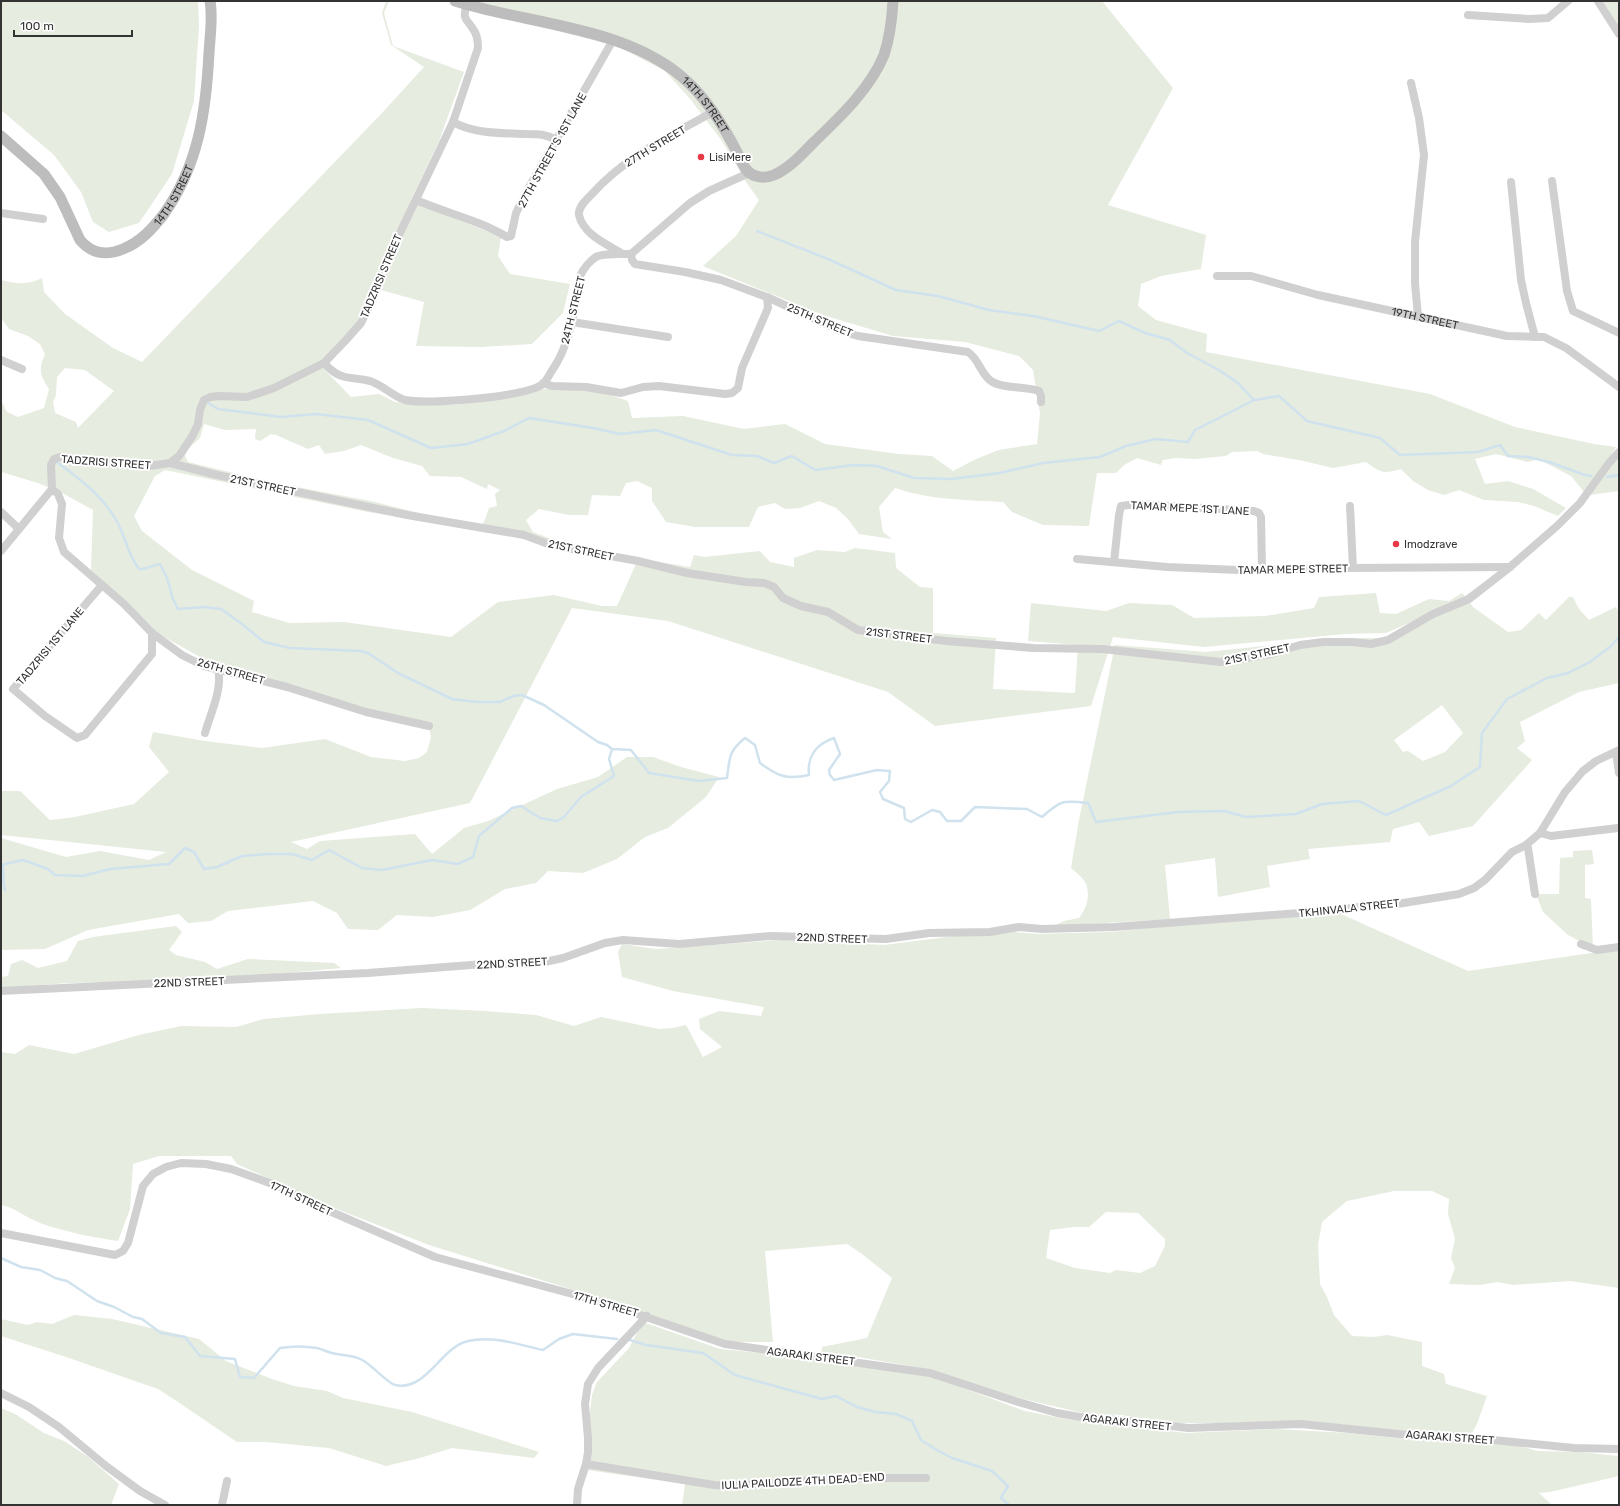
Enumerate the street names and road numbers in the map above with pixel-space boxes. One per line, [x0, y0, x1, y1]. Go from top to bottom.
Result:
street label: 14TH STREET [679, 74, 731, 136]
street label: 27TH STREET'S 1ST LANE [515, 90, 590, 210]
street label: 27TH STREET [622, 123, 689, 170]
street label: 14TH STREET [151, 162, 196, 229]
street label: TADZRISI STREET [358, 232, 405, 320]
street label: 24TH STREET [559, 274, 588, 346]
street label: 25TH STREET [785, 301, 855, 340]
street label: 19TH STREET [1390, 305, 1460, 332]
street label: TADZRISI STREET [61, 453, 152, 472]
street label: 21ST STREET [229, 472, 298, 499]
street label: TAMAR MEPE 1ST LANE [1130, 499, 1250, 518]
street label: 21ST STREET [547, 537, 616, 564]
street label: TAMAR MEPE STREET [1238, 562, 1349, 577]
street label: TADZRISI 1ST LANE [14, 604, 87, 688]
street label: 21ST STREET [865, 625, 933, 646]
street label: 21ST STREET [1223, 641, 1292, 668]
street label: 26TH STREET [196, 656, 267, 687]
street label: TKHINVALA STREET [1298, 897, 1401, 920]
street label: 22ND STREET [796, 931, 868, 946]
street label: 22ND STREET [476, 955, 548, 972]
street label: 22ND STREET [153, 975, 225, 990]
street label: 17TH STREET [268, 1178, 335, 1219]
street label: 17TH STREET [572, 1289, 641, 1320]
street label: AGARAKI STREET [766, 1345, 856, 1368]
street label: AGARAKI STREET [1082, 1411, 1172, 1434]
street label: AGARAKI STREET [1405, 1428, 1495, 1447]
street label: IULIA PAILODZE 4TH DEAD-END [721, 1471, 885, 1492]

